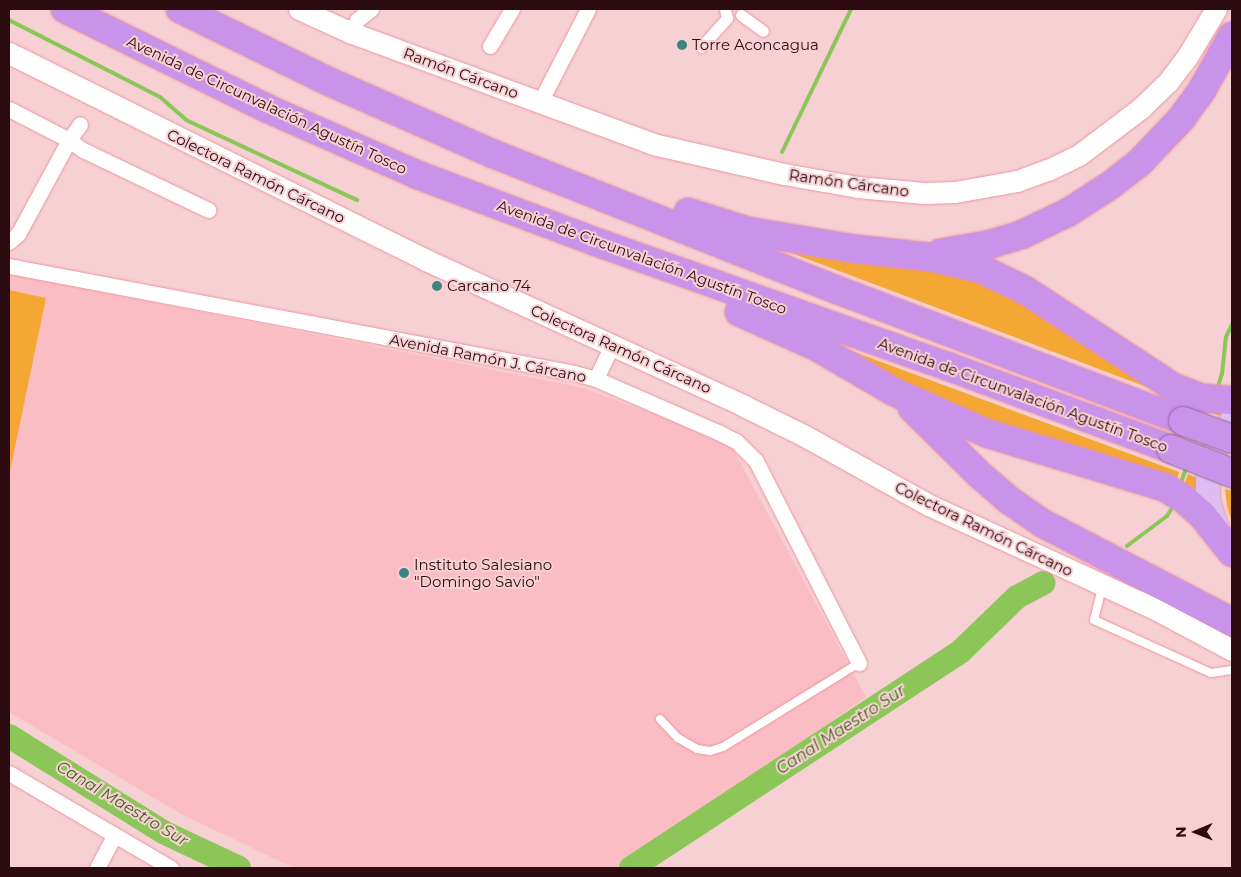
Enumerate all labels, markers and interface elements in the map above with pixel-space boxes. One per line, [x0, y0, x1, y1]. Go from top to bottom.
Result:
street label: Avenida de Circunvalación Agustín Tosco [124, 32, 410, 178]
place label: Torre Aconcagua [692, 36, 819, 54]
marker: Torre Aconcagua [676, 39, 688, 51]
street label: Ramón Cárcano [401, 44, 521, 102]
street label: Colectora Ramón Cárcano [164, 125, 348, 227]
street label: Ramón Cárcano [788, 166, 910, 200]
street label: Avenida de Circunvalación Agustín Tosco [495, 196, 789, 318]
place label: Carcano 74 [447, 277, 531, 295]
marker: Carcano 74 [431, 280, 443, 292]
street label: Colectora Ramón Cárcano [528, 301, 714, 397]
street label: Avenida Ramón J. Cárcano [388, 330, 588, 386]
street label: Avenida de Circunvalación Agustín Tosco [876, 334, 1170, 456]
street label: Colectora Ramón Cárcano [892, 478, 1076, 580]
place label: Instituto Salesiano "Domingo Savio" [414, 555, 552, 590]
marker: Instituto Salesiano "Domingo Savio" [398, 567, 410, 579]
water label: Canal Maestro Sur [773, 681, 909, 779]
water label: Canal Maestro Sur [53, 757, 191, 851]
north arrow [1171, 807, 1221, 857]
text: N [1172, 826, 1190, 838]

